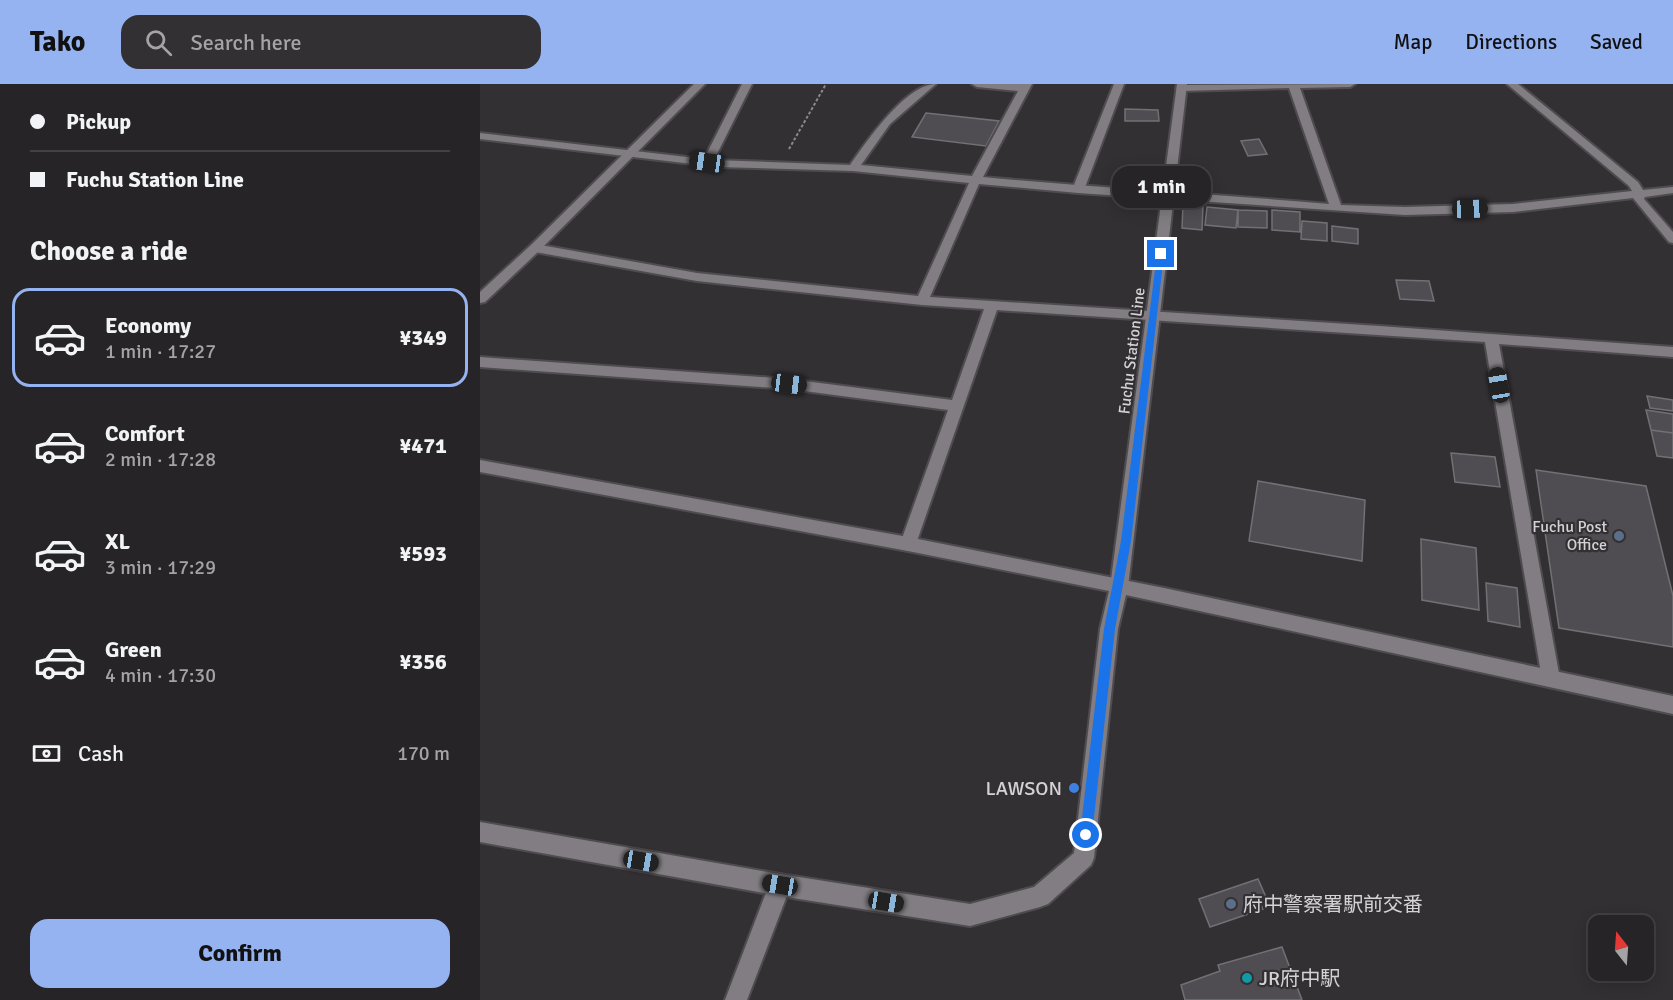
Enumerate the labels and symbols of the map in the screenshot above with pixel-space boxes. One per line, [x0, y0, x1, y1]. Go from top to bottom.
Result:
car [688, 151, 726, 173]
callout: 1 min [1112, 167, 1210, 209]
car [1452, 199, 1488, 219]
route end [1147, 240, 1174, 267]
street label: Fuchu Station Line [1114, 287, 1150, 415]
car [1487, 366, 1511, 404]
car [770, 373, 808, 395]
place label: Fuchu Post Office [1532, 517, 1607, 555]
marker: Fuchu Post Office [1612, 529, 1626, 543]
place label: LAWSON [986, 776, 1062, 801]
marker: LAWSON [1067, 781, 1081, 795]
route start [1072, 821, 1099, 848]
car [622, 849, 660, 873]
car [761, 873, 799, 897]
car [867, 890, 905, 914]
place label: 府中警察署駅前交番 [1243, 892, 1423, 917]
marker: 府中警察署駅前交番 [1224, 897, 1238, 911]
north arrow [1588, 915, 1654, 981]
place label: JR府中駅 [1259, 966, 1340, 991]
marker: JR府中駅 [1240, 971, 1254, 985]

